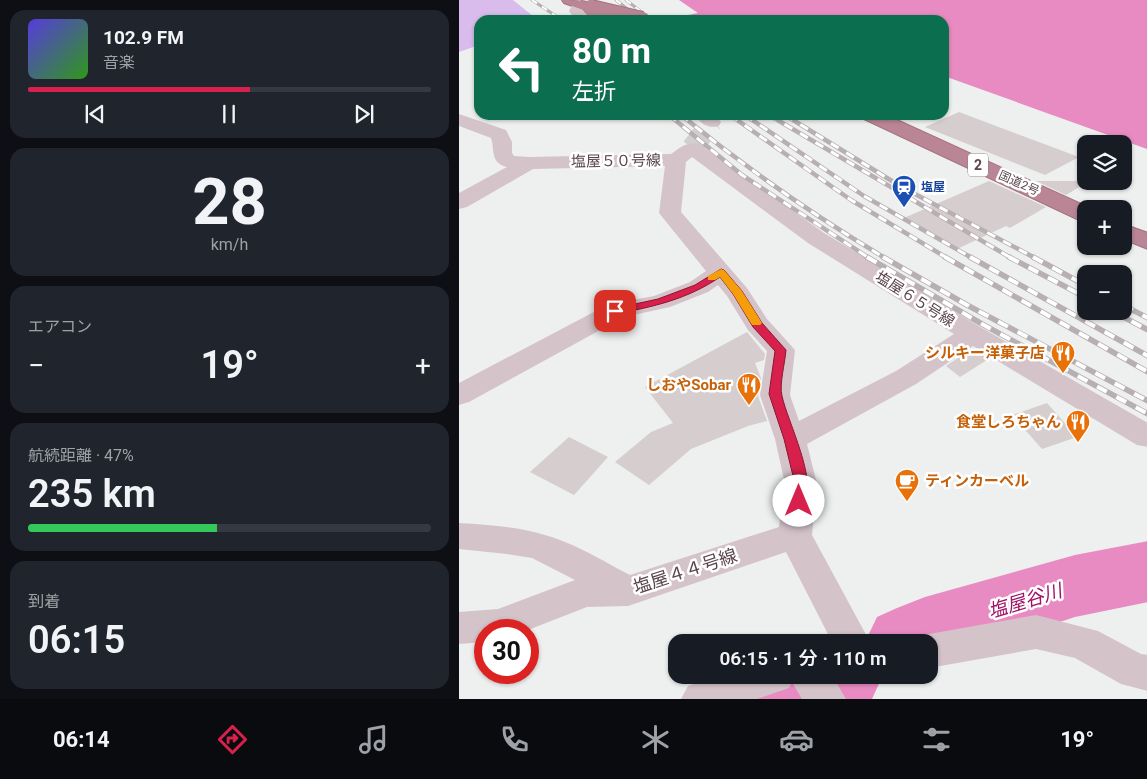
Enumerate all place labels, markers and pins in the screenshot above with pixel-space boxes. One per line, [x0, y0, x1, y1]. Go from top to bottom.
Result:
station icon: 塩屋 [891, 174, 917, 208]
place label: 塩屋 [921, 180, 945, 194]
pin [594, 290, 636, 332]
restaurant icon: シルキー洋菓子店 [1050, 340, 1076, 374]
place label: シルキー洋菓子店 [925, 344, 1045, 362]
restaurant icon: しおやSobar [736, 372, 762, 406]
place label: しおやSobar [646, 376, 731, 394]
restaurant icon: 食堂しろちゃん [1065, 409, 1091, 443]
place label: 食堂しろちゃん [956, 413, 1061, 431]
cafe icon: ティンカーベル [894, 468, 920, 502]
place label: ティンカーベル [925, 472, 1029, 490]

